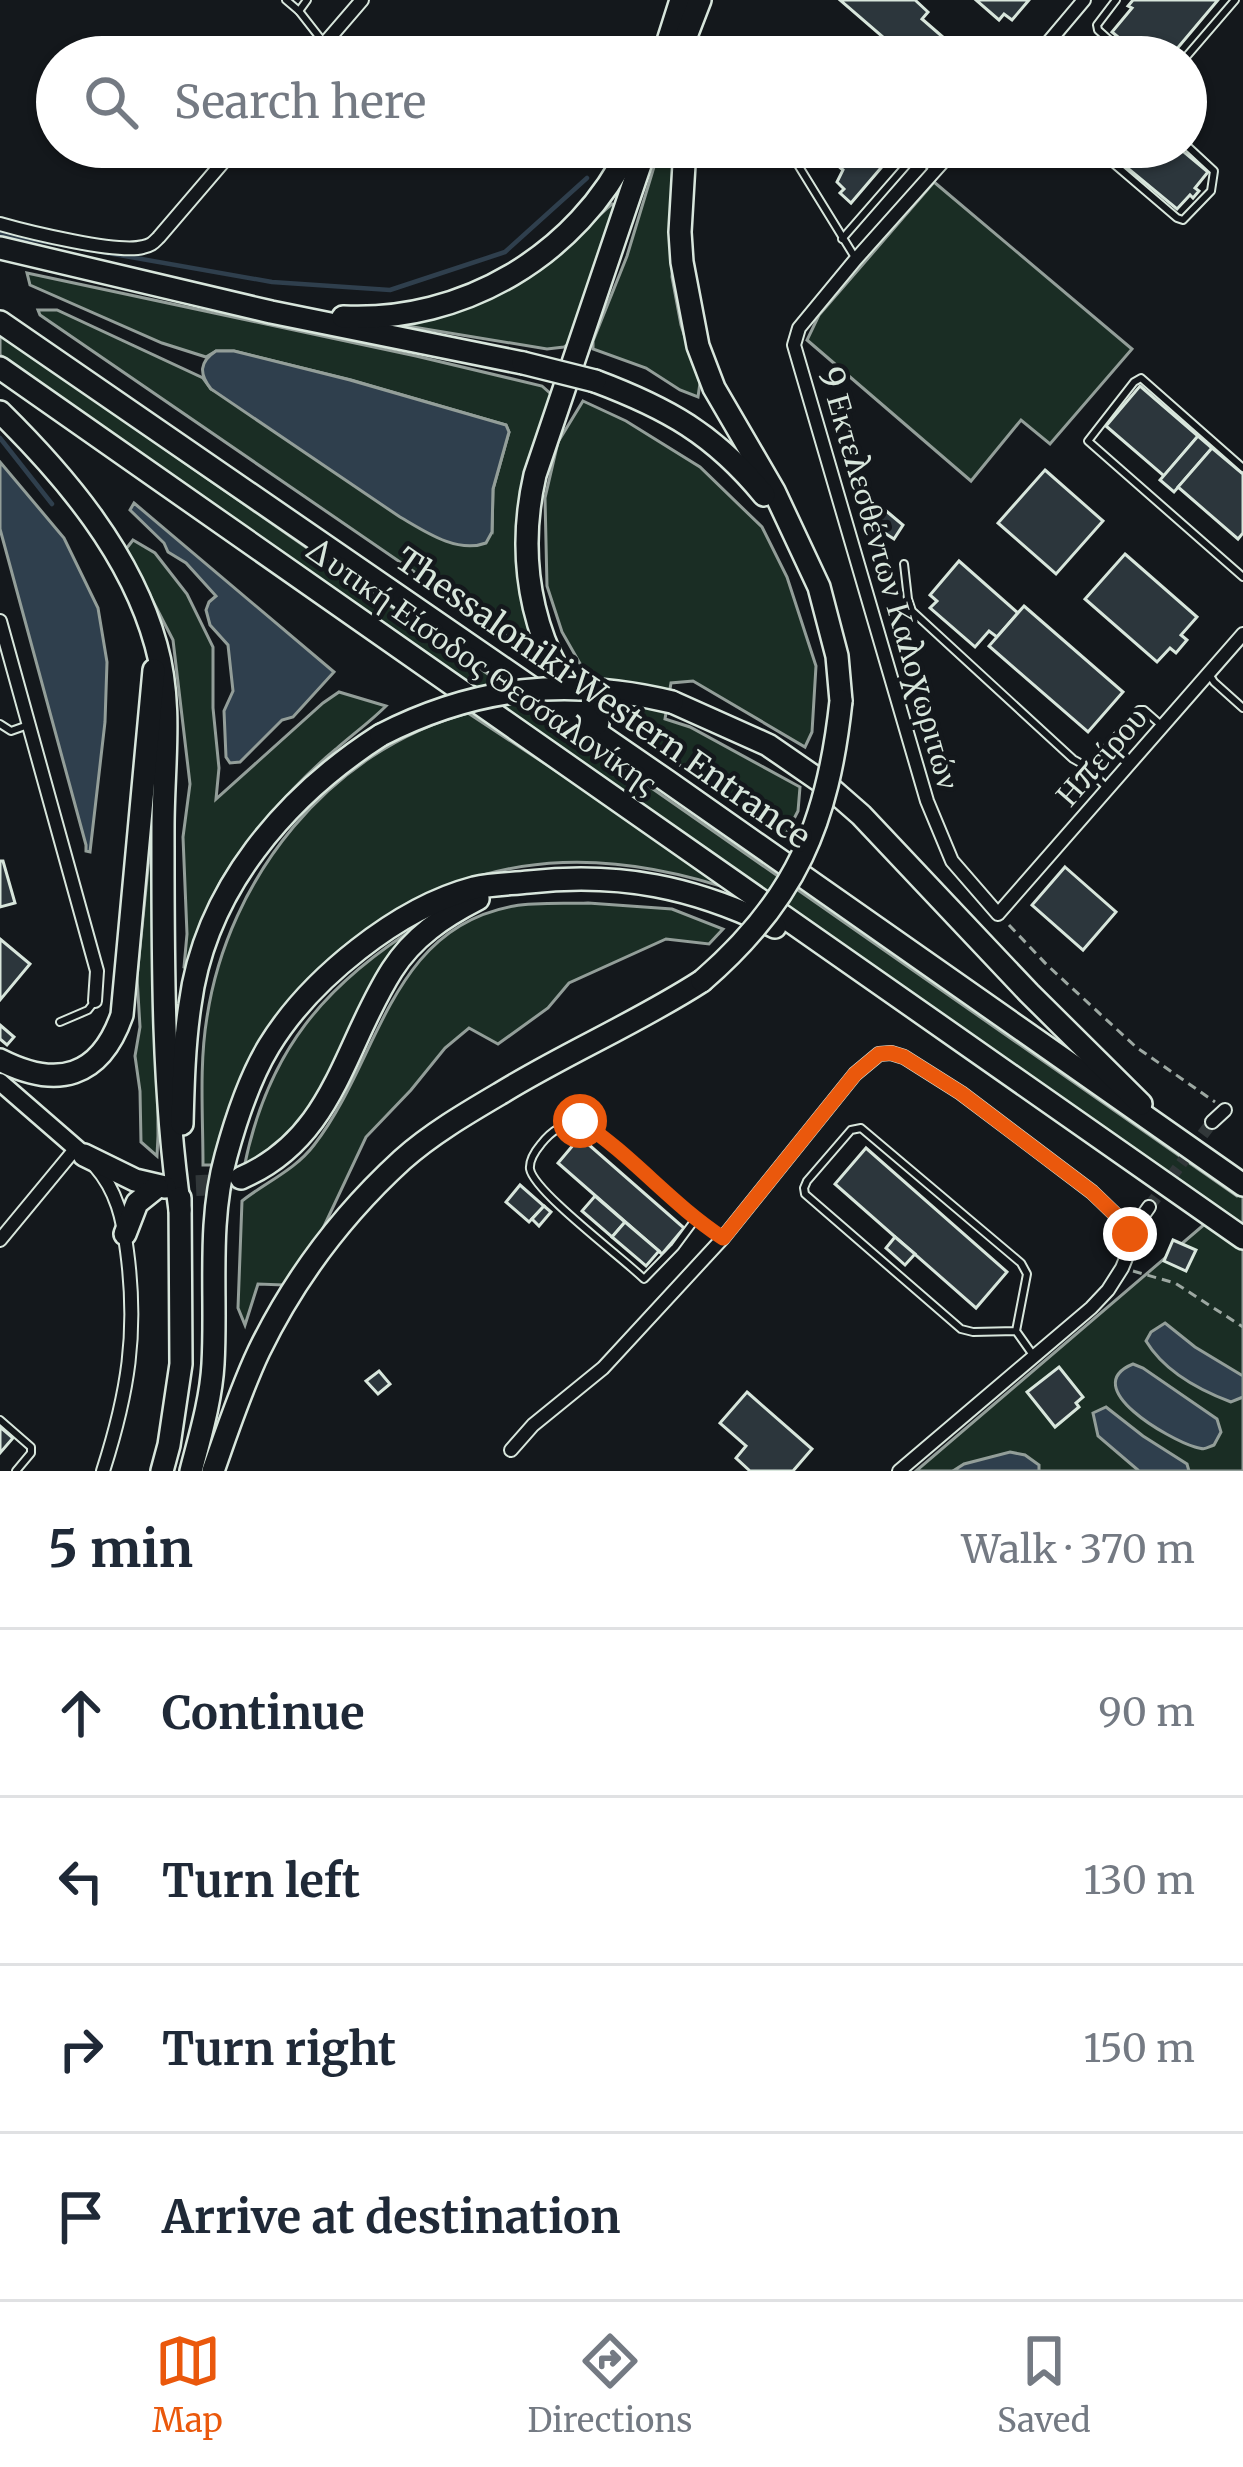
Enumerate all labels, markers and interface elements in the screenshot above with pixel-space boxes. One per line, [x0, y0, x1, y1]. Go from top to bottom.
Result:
search box [36, 36, 1207, 168]
icon: search [78, 69, 144, 135]
text: Search here [174, 74, 426, 130]
street label: 9 Εκτελεσθέντων Καλοχωριτών [810, 362, 970, 794]
street label: Δυτική Είσοδος Θεσσαλονίκης [297, 527, 665, 803]
street label: Thessaloniki Western Entrance [388, 539, 818, 857]
street label: Ηπείρου [1046, 698, 1156, 814]
route start [553, 1094, 607, 1148]
route end [1103, 1207, 1157, 1261]
text: 5 min [48, 1517, 193, 1581]
text: Walk · 370 m [962, 1525, 1195, 1574]
icon: ahead [48, 1680, 114, 1746]
text: Continue [162, 1685, 364, 1741]
text: 90 m [1098, 1688, 1195, 1737]
icon: left [48, 1848, 114, 1914]
text: Turn left [162, 1853, 360, 1909]
text: 130 m [1083, 1856, 1195, 1905]
icon: right [48, 2016, 114, 2082]
text: Turn right [162, 2021, 396, 2077]
text: 150 m [1083, 2024, 1195, 2073]
icon: arrive [48, 2184, 114, 2250]
text: Arrive at destination [162, 2189, 620, 2245]
tab: Map [152, 2328, 223, 2441]
tab: Directions [527, 2328, 692, 2441]
tab: Saved [997, 2328, 1091, 2441]

